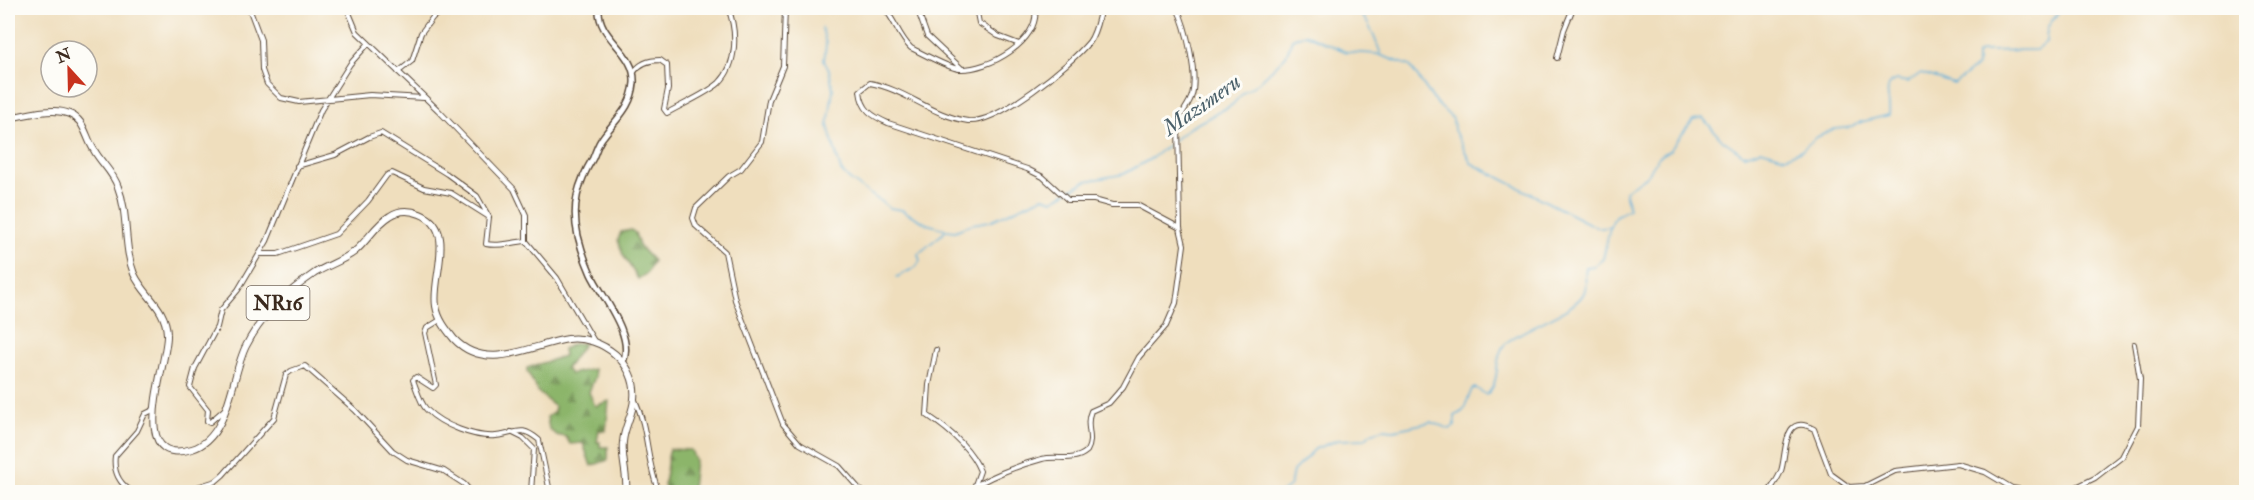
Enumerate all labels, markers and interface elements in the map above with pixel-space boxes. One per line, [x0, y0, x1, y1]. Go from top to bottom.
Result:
north arrow [39, 39, 99, 99]
text: N [52, 44, 75, 68]
water label: Mazimeru [1155, 68, 1246, 143]
road number: NR16 [246, 286, 310, 320]

